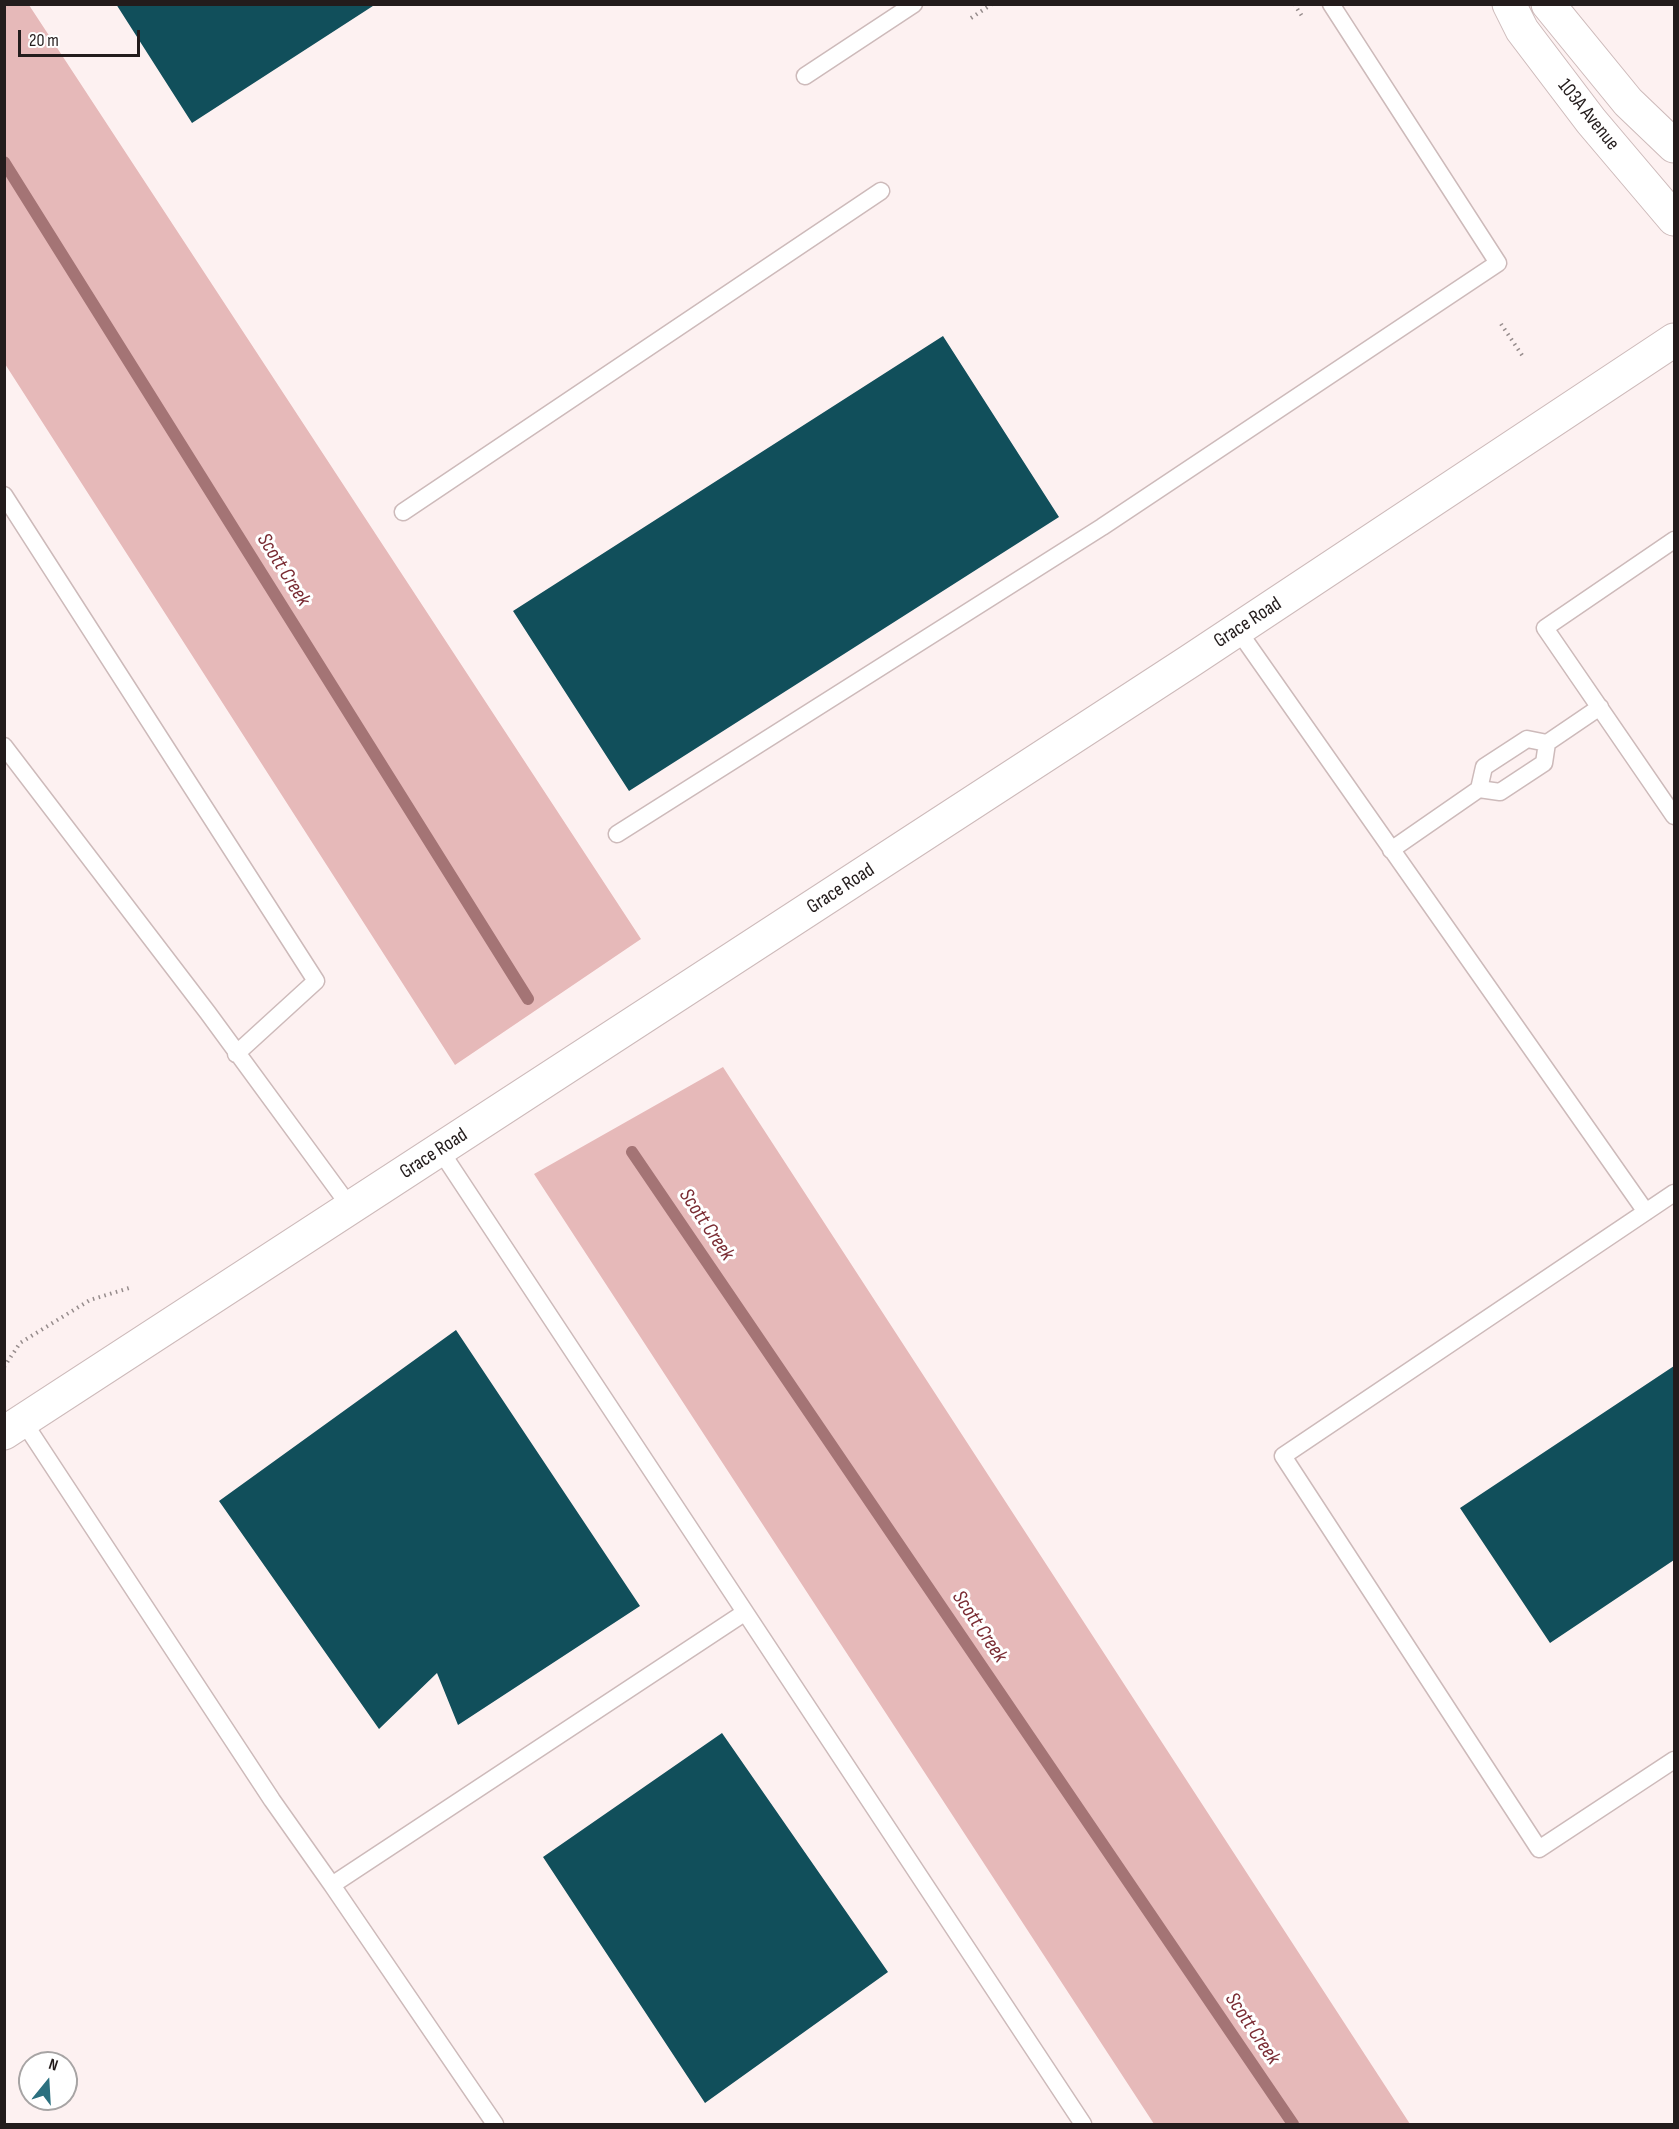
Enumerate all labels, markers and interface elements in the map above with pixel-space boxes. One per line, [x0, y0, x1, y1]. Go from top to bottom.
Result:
scale bar [21, 18, 142, 56]
text: 20 m [29, 30, 59, 51]
street label: 103A Avenue [1552, 74, 1624, 156]
water label: Scott Creek [251, 529, 315, 611]
street label: Grace Road [1210, 592, 1286, 654]
street label: Grace Road [803, 858, 879, 920]
street label: Grace Road [396, 1123, 472, 1185]
water label: Scott Creek [673, 1184, 739, 1266]
water label: Scott Creek [946, 1586, 1012, 1668]
water label: Scott Creek [1219, 1988, 1285, 2070]
north arrow [18, 2051, 78, 2111]
text: N [46, 2055, 60, 2076]

